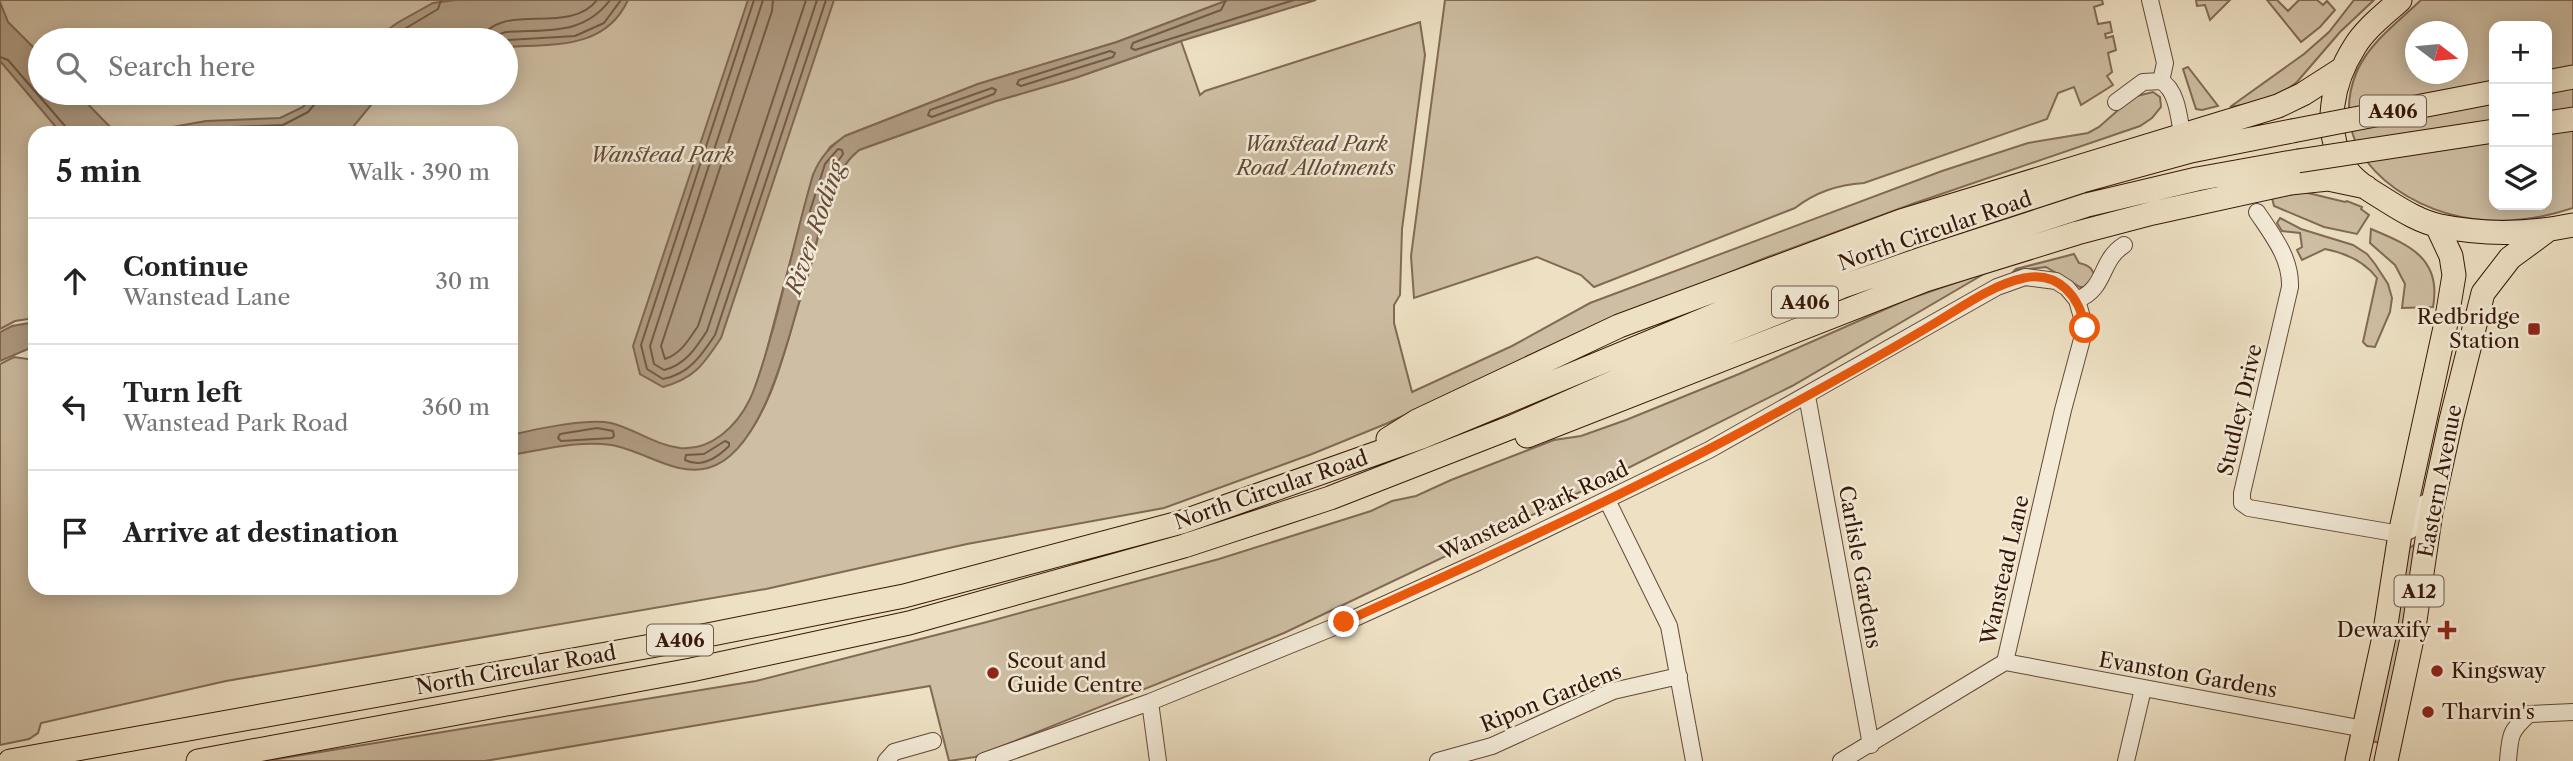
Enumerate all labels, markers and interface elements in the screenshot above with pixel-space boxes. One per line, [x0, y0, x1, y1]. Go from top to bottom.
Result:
north arrow [2405, 21, 2468, 84]
map controls [2489, 21, 2552, 210]
button: + [2489, 21, 2552, 84]
search box [28, 28, 518, 105]
icon: search [52, 48, 90, 86]
text: Search here [108, 51, 255, 83]
button: − [2489, 84, 2552, 147]
road number: A406 [2360, 96, 2426, 127]
park label: Wanstead Park Road Allotments [1234, 131, 1396, 180]
park label: Wanstead Park [590, 142, 734, 167]
button: layers [2489, 147, 2552, 210]
text: 5 min [56, 153, 141, 190]
water label: River Roding [778, 155, 852, 300]
text: Walk · 390 m [348, 158, 490, 186]
street label: North Circular Road [1835, 186, 2035, 275]
text: Continue [123, 251, 248, 283]
icon: ahead [56, 262, 94, 300]
text: 30 m [435, 267, 490, 295]
text: Wanstead Lane [123, 283, 290, 311]
road number: A406 [1772, 286, 1838, 318]
place label: Redbridge Station [2417, 304, 2520, 353]
route start [2069, 312, 2100, 343]
marker: Redbridge Station [2526, 321, 2542, 337]
street label: Studley Drive [2212, 342, 2267, 478]
text: Turn left [123, 377, 242, 409]
icon: left [56, 388, 94, 426]
text: 360 m [422, 393, 490, 421]
street label: Eastern Avenue [2412, 402, 2467, 559]
text: Wanstead Park Road [123, 409, 348, 437]
street label: North Circular Road [1171, 445, 1371, 534]
street label: Wanstead Park Road [1434, 456, 1632, 566]
street label: Carlisle Gardens [1834, 484, 1887, 650]
street label: Wanstead Lane [1975, 493, 2034, 648]
icon: arrive [56, 514, 94, 552]
text: Arrive at destination [123, 517, 398, 549]
road number: A12 [2394, 576, 2444, 606]
route end [1328, 606, 1359, 637]
place label: Dewaxify [2337, 617, 2431, 642]
marker: Dewaxify [2437, 620, 2457, 640]
road number: A406 [647, 624, 713, 656]
street label: North Circular Road [414, 640, 618, 699]
street label: Evanston Gardens [2097, 646, 2279, 703]
place label: Scout and Guide Centre [1007, 648, 1142, 697]
street label: Ripon Gardens [1477, 658, 1625, 737]
place label: Kingsway [2451, 658, 2546, 683]
marker: Kingsway [2429, 663, 2445, 679]
marker: Scout and Guide Centre [985, 665, 1001, 681]
place label: Tharvin's [2442, 699, 2535, 724]
marker: Tharvin's [2420, 704, 2436, 720]

